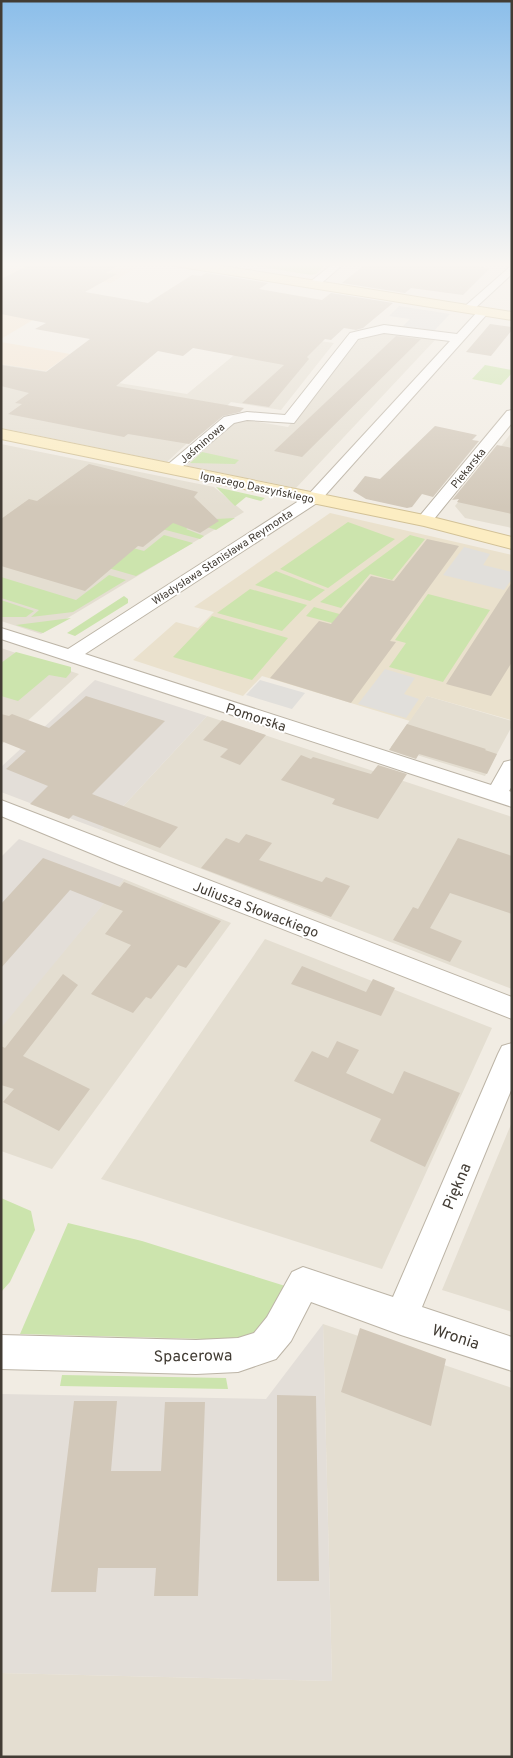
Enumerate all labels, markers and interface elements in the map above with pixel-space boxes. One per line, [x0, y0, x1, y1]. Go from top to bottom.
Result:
street label: Jaśminowa [177, 420, 228, 467]
street label: Piekarska [448, 445, 489, 492]
street label: Ignacego Daszyńskiego [199, 469, 315, 507]
street label: Władysława Stanisława Reymonta [149, 507, 296, 609]
street label: Pomorska [223, 701, 288, 736]
street label: Juliusza Słowackiego [190, 879, 321, 942]
street label: Piękna [439, 1160, 477, 1213]
street label: Wronia [429, 1321, 482, 1355]
street label: Spacerowa [154, 1346, 233, 1368]

